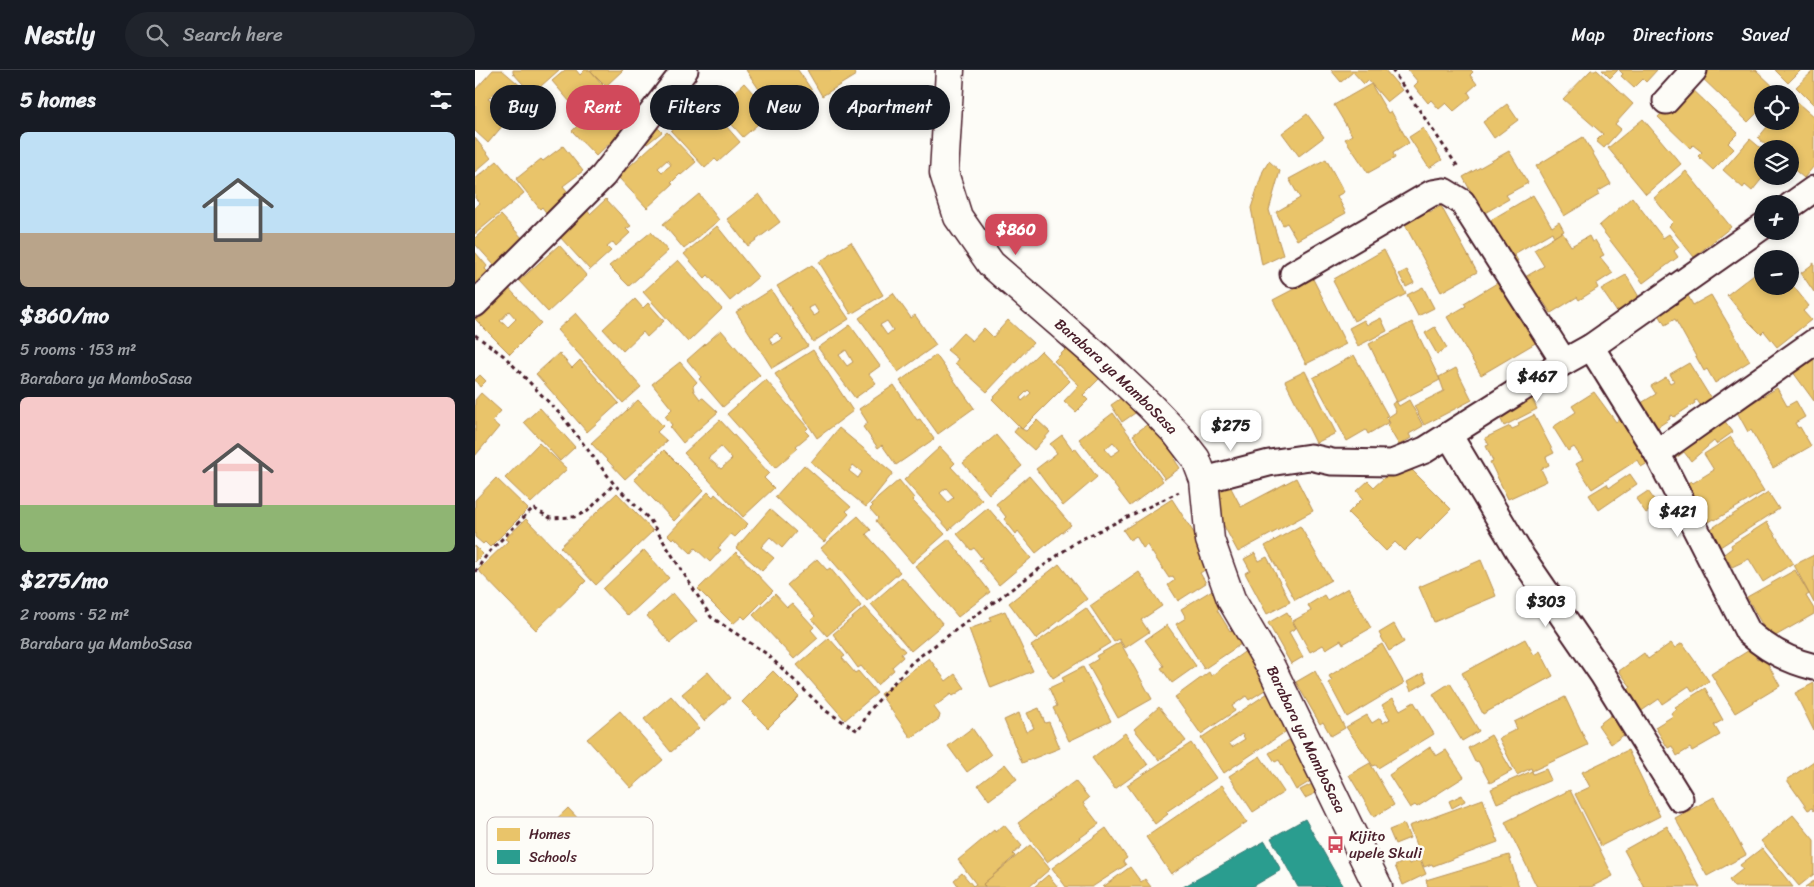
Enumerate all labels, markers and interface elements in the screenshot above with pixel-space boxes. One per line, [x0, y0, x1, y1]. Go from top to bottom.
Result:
search box [125, 12, 475, 57]
text: Nestly [25, 14, 95, 56]
text: Search here [183, 18, 283, 51]
text: Map [1572, 19, 1605, 51]
text: Directions [1633, 19, 1714, 51]
text: Saved [1742, 19, 1789, 51]
icon: search [143, 21, 171, 49]
text: 5 homes [20, 81, 96, 119]
chip: Buy [490, 85, 556, 130]
chip: Rent [566, 85, 640, 130]
chip: Filters [650, 85, 739, 130]
chip: New [749, 85, 819, 130]
chip: Apartment [829, 85, 950, 130]
map controls [1754, 85, 1799, 295]
button: locate [1754, 85, 1799, 130]
icon: filters [427, 86, 455, 114]
button: layers [1754, 140, 1799, 185]
icon: home [193, 165, 283, 255]
button: + [1754, 195, 1799, 240]
pin: $860 [986, 214, 1046, 256]
text: $860 [996, 215, 1036, 244]
button: − [1754, 250, 1799, 295]
text: $860/mo [20, 297, 109, 335]
street label: Barabara ya MamboSasa [1049, 312, 1184, 441]
text: 5 rooms · 153 m² [20, 335, 136, 364]
pin: $467 [1507, 360, 1567, 403]
text: $467 [1518, 362, 1557, 391]
text: Barabara ya MamboSasa [20, 364, 192, 393]
pin: $275 [1201, 410, 1261, 452]
text: $275 [1212, 411, 1250, 440]
icon: home [193, 430, 283, 520]
pin: $421 [1648, 496, 1708, 538]
text: $421 [1660, 497, 1696, 526]
text: $275/mo [20, 562, 108, 600]
pin: $303 [1516, 586, 1576, 628]
text: $303 [1527, 587, 1565, 616]
text: 2 rooms · 52 m² [20, 600, 129, 629]
text: Barabara ya MamboSasa [20, 629, 192, 658]
street label: Barabara ya MamboSasa [1259, 661, 1353, 818]
legend [487, 817, 653, 874]
text: Homes [529, 822, 571, 847]
place label: Kijito upele Skuli [1349, 823, 1423, 866]
bus stop icon: Kijito upele Skuli [1325, 835, 1345, 855]
text: Schools [529, 845, 577, 870]

